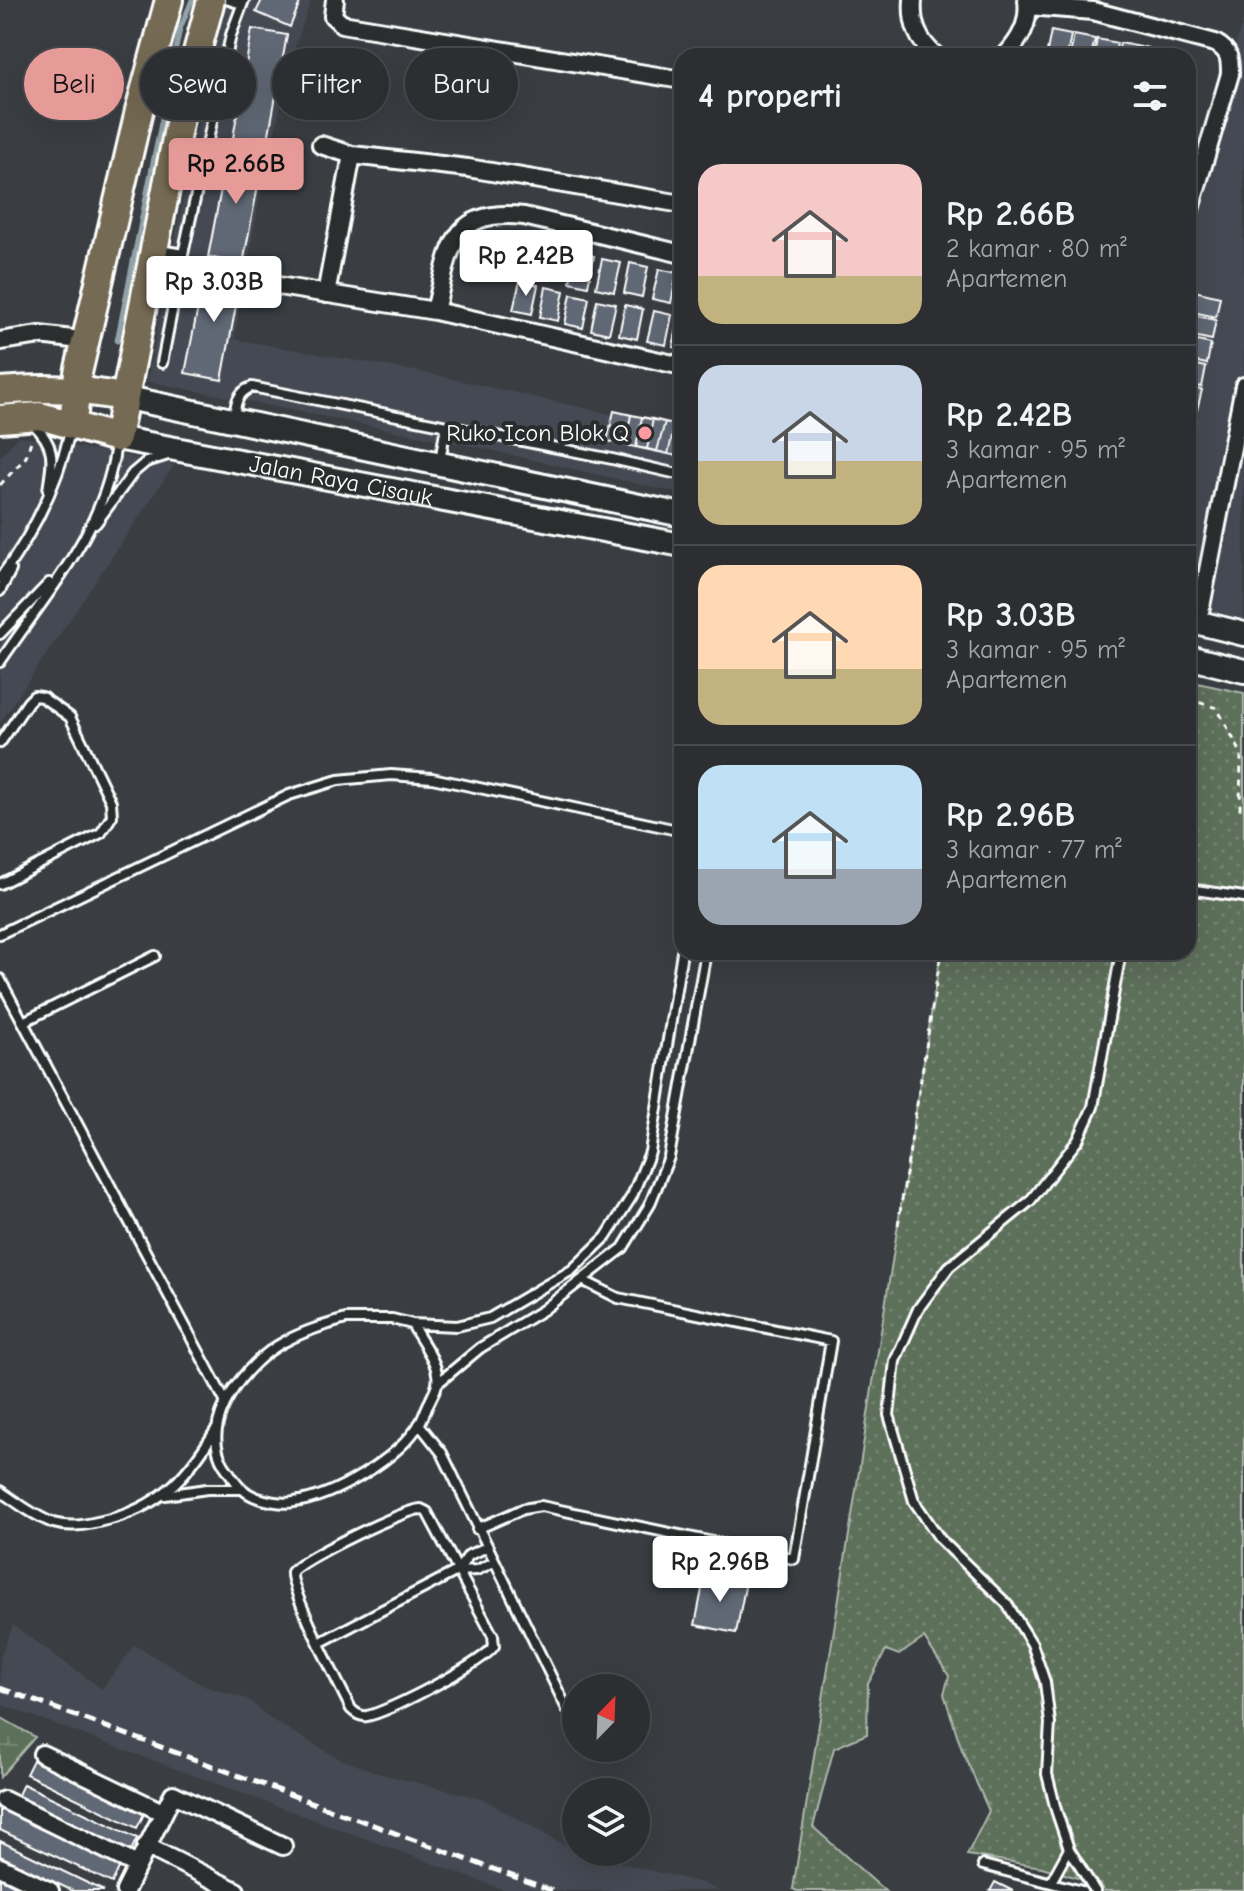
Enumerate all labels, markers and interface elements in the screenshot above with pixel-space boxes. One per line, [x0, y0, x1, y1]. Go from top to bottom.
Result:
chip: Beli [24, 48, 124, 120]
chip: Sewa [140, 48, 256, 120]
chip: Filter [272, 48, 389, 120]
chip: Baru [405, 48, 518, 120]
icon: filters [1128, 74, 1172, 118]
text: 4 properti [698, 76, 842, 116]
pin: Rp 2.66B [153, 138, 319, 206]
text: Rp 2.66B [187, 149, 285, 179]
text: Rp 2.66B [946, 194, 1075, 234]
icon: home [762, 196, 858, 292]
pin: Rp 2.42B [443, 230, 609, 298]
text: 2 kamar · 80 m² [946, 234, 1127, 264]
text: Rp 2.42B [478, 241, 574, 271]
pin: Rp 3.03B [131, 256, 297, 324]
text: Apartemen [946, 264, 1067, 294]
text: Rp 3.03B [164, 267, 264, 297]
text: Rp 2.42B [946, 395, 1072, 435]
icon: home [762, 397, 858, 493]
place label: Ruko Icon Blok Q [446, 419, 629, 447]
marker: Ruko Icon Blok Q [636, 424, 654, 442]
text: 3 kamar · 95 m² [946, 435, 1125, 465]
street label: Jalan Raya Cisauk [247, 449, 435, 512]
text: Apartemen [946, 465, 1067, 495]
text: Rp 3.03B [946, 595, 1076, 635]
icon: home [762, 597, 858, 693]
text: 3 kamar · 95 m² [946, 635, 1125, 665]
text: Apartemen [946, 665, 1067, 695]
text: Rp 2.96B [946, 795, 1075, 835]
icon: home [762, 797, 858, 893]
text: 3 kamar · 77 m² [946, 835, 1122, 865]
text: Apartemen [946, 865, 1067, 895]
pin: Rp 2.96B [637, 1536, 803, 1604]
text: Rp 2.96B [671, 1547, 769, 1577]
north arrow [562, 1674, 650, 1762]
map controls [562, 1674, 650, 1866]
button: layers [562, 1778, 650, 1866]

